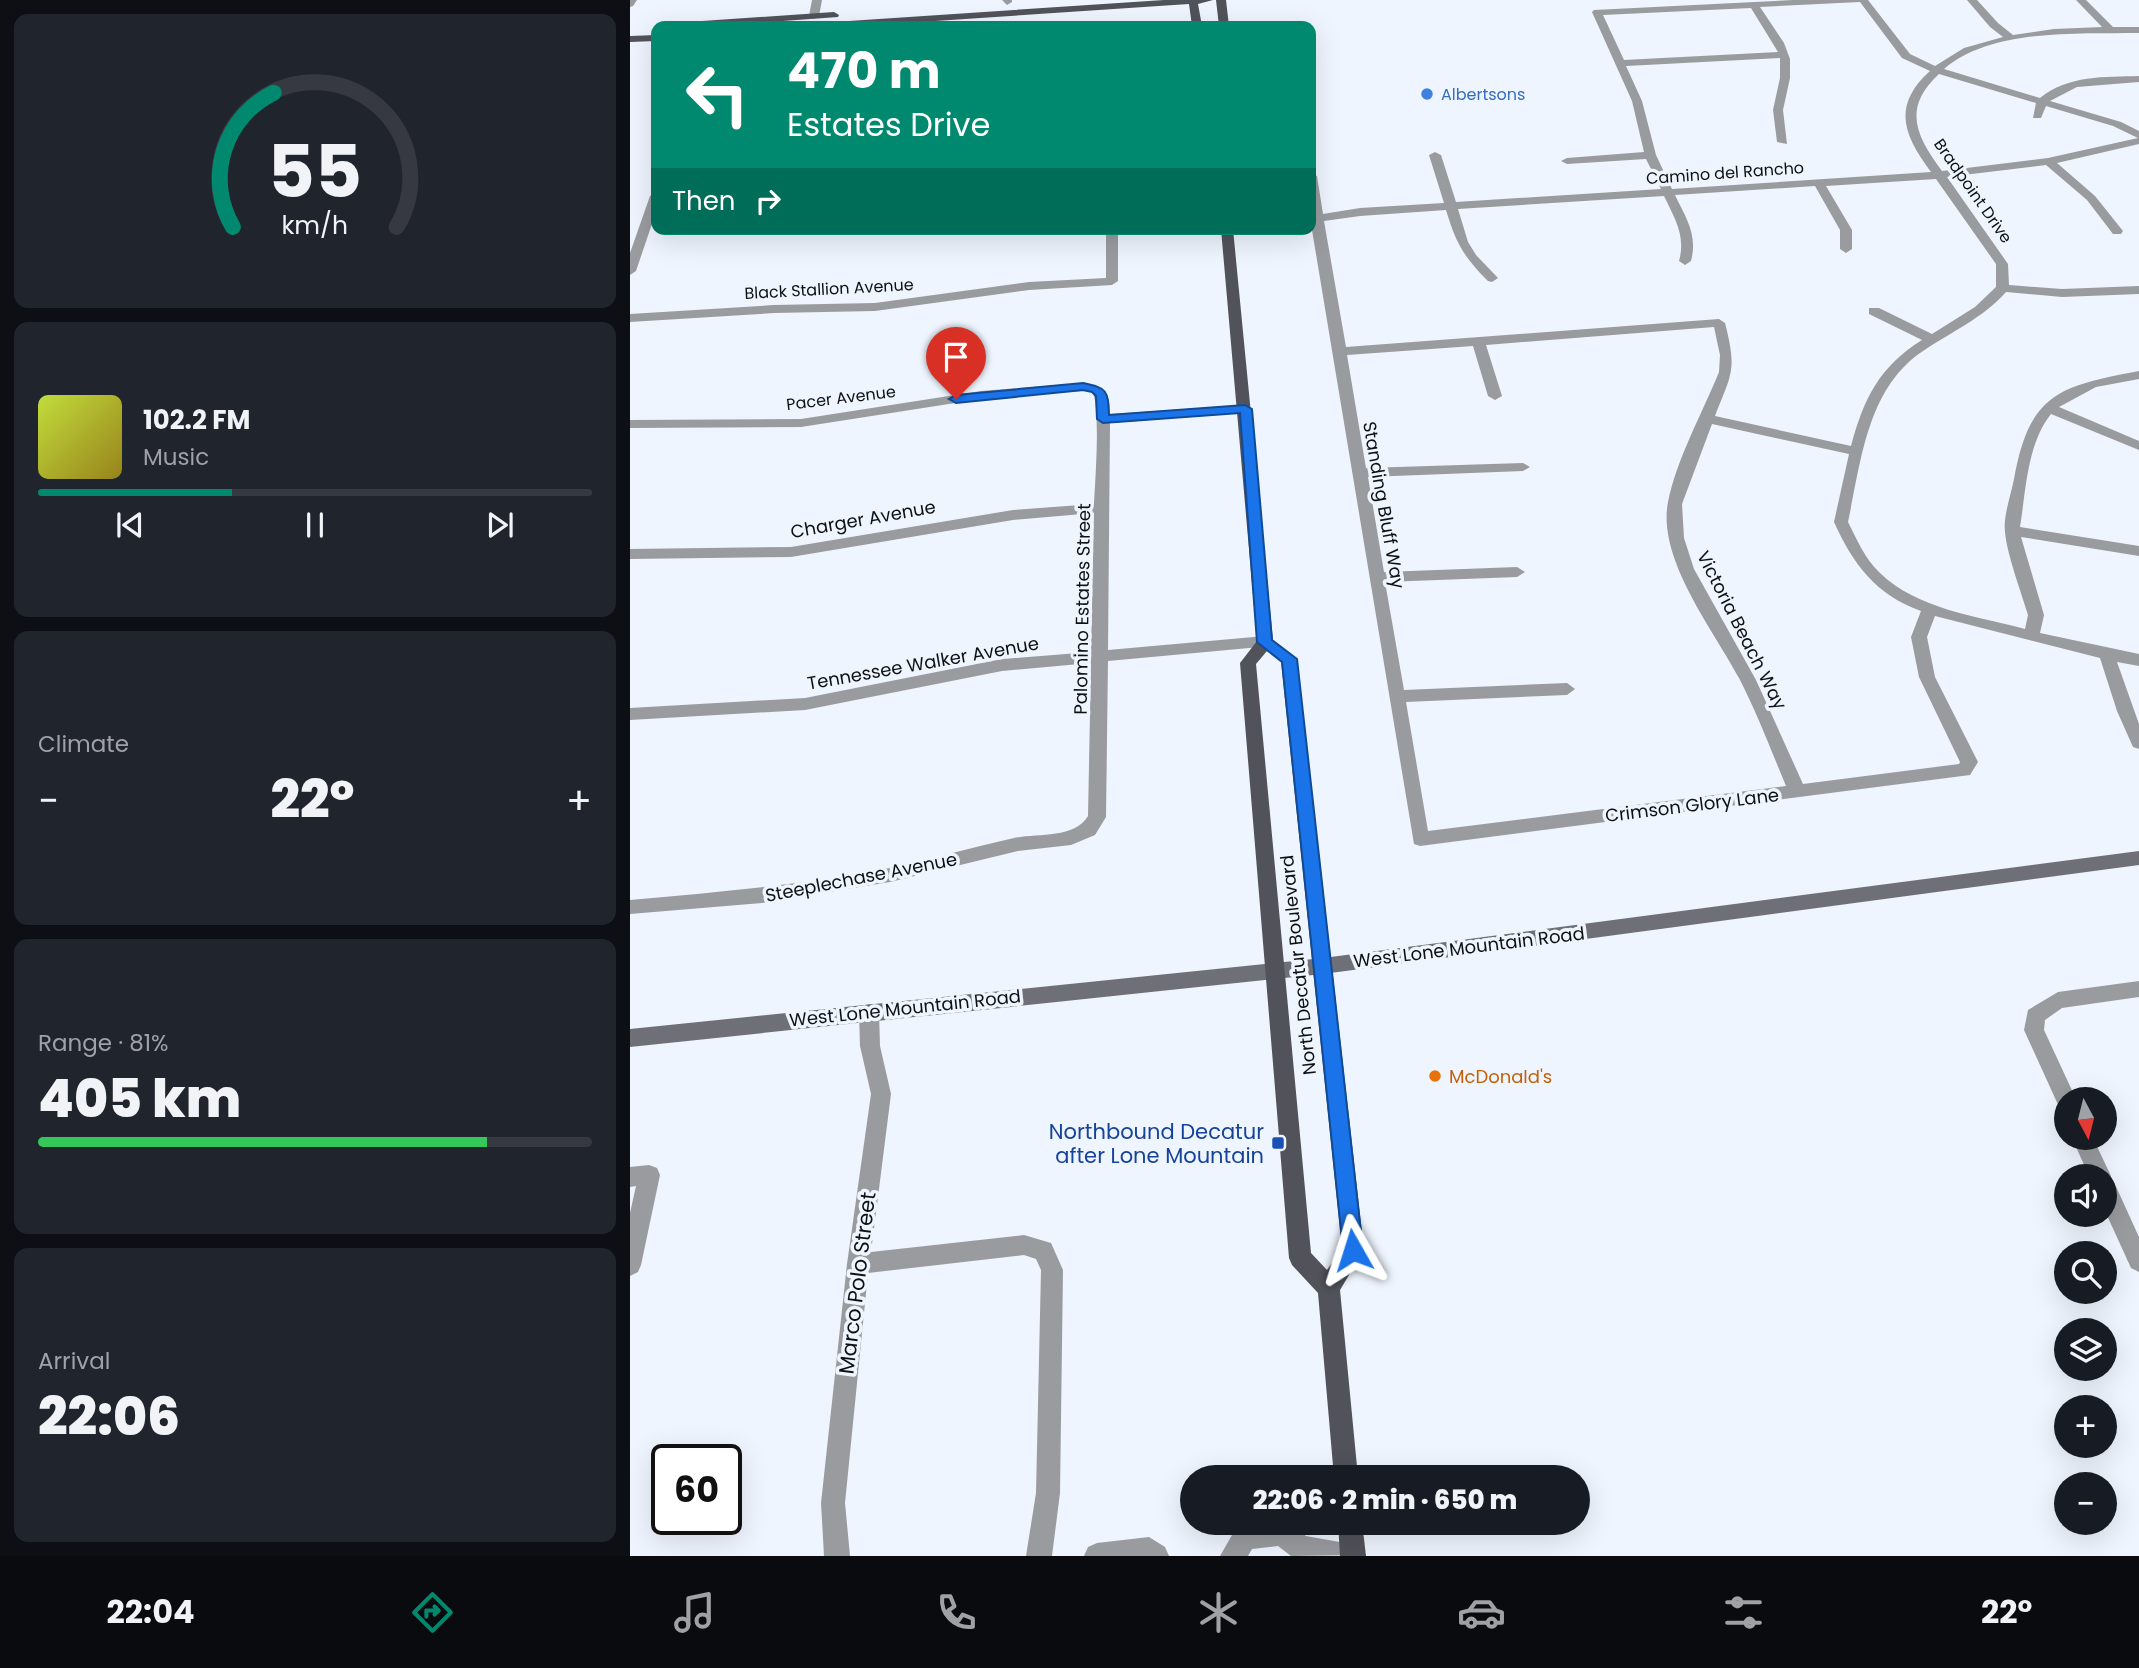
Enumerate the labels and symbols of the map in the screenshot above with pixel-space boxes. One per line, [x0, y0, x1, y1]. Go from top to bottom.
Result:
place label: Albertsons [1441, 83, 1525, 106]
marker: Albertsons [1419, 86, 1435, 102]
street label: Bradpoint Drive [1928, 134, 2018, 248]
street label: Camino del Rancho [1645, 156, 1805, 190]
street label: Black Stallion Avenue [744, 273, 914, 305]
pin [926, 327, 986, 399]
street label: Pacer Avenue [785, 380, 897, 416]
street label: Standing Bluff Way [1357, 419, 1411, 591]
street label: Charger Avenue [789, 494, 937, 544]
street label: Palomino Estates Street [1068, 503, 1096, 715]
street label: Victoria Beach Way [1691, 546, 1793, 714]
street label: Tennessee Walker Avenue [805, 630, 1041, 696]
street label: Crimson Glory Lane [1604, 782, 1780, 828]
street label: Steeplechase Avenue [763, 846, 959, 908]
street label: North Decatur Boulevard [1274, 854, 1322, 1076]
street label: West Lone Mountain Road [1352, 920, 1586, 974]
street label: West Lone Mountain Road [788, 983, 1022, 1033]
place label: McDonald's [1449, 1064, 1552, 1089]
marker: McDonald's [1427, 1068, 1443, 1084]
north arrow [2054, 1087, 2118, 1150]
place label: Northbound Decatur after Lone Mountain [1049, 1117, 1264, 1170]
marker: Northbound Decatur after Lone Mountain [1270, 1135, 1286, 1151]
street label: Marco Polo Street [831, 1190, 883, 1376]
position arrow [1316, 1213, 1390, 1287]
speed limit sign: 60 [651, 1444, 742, 1535]

